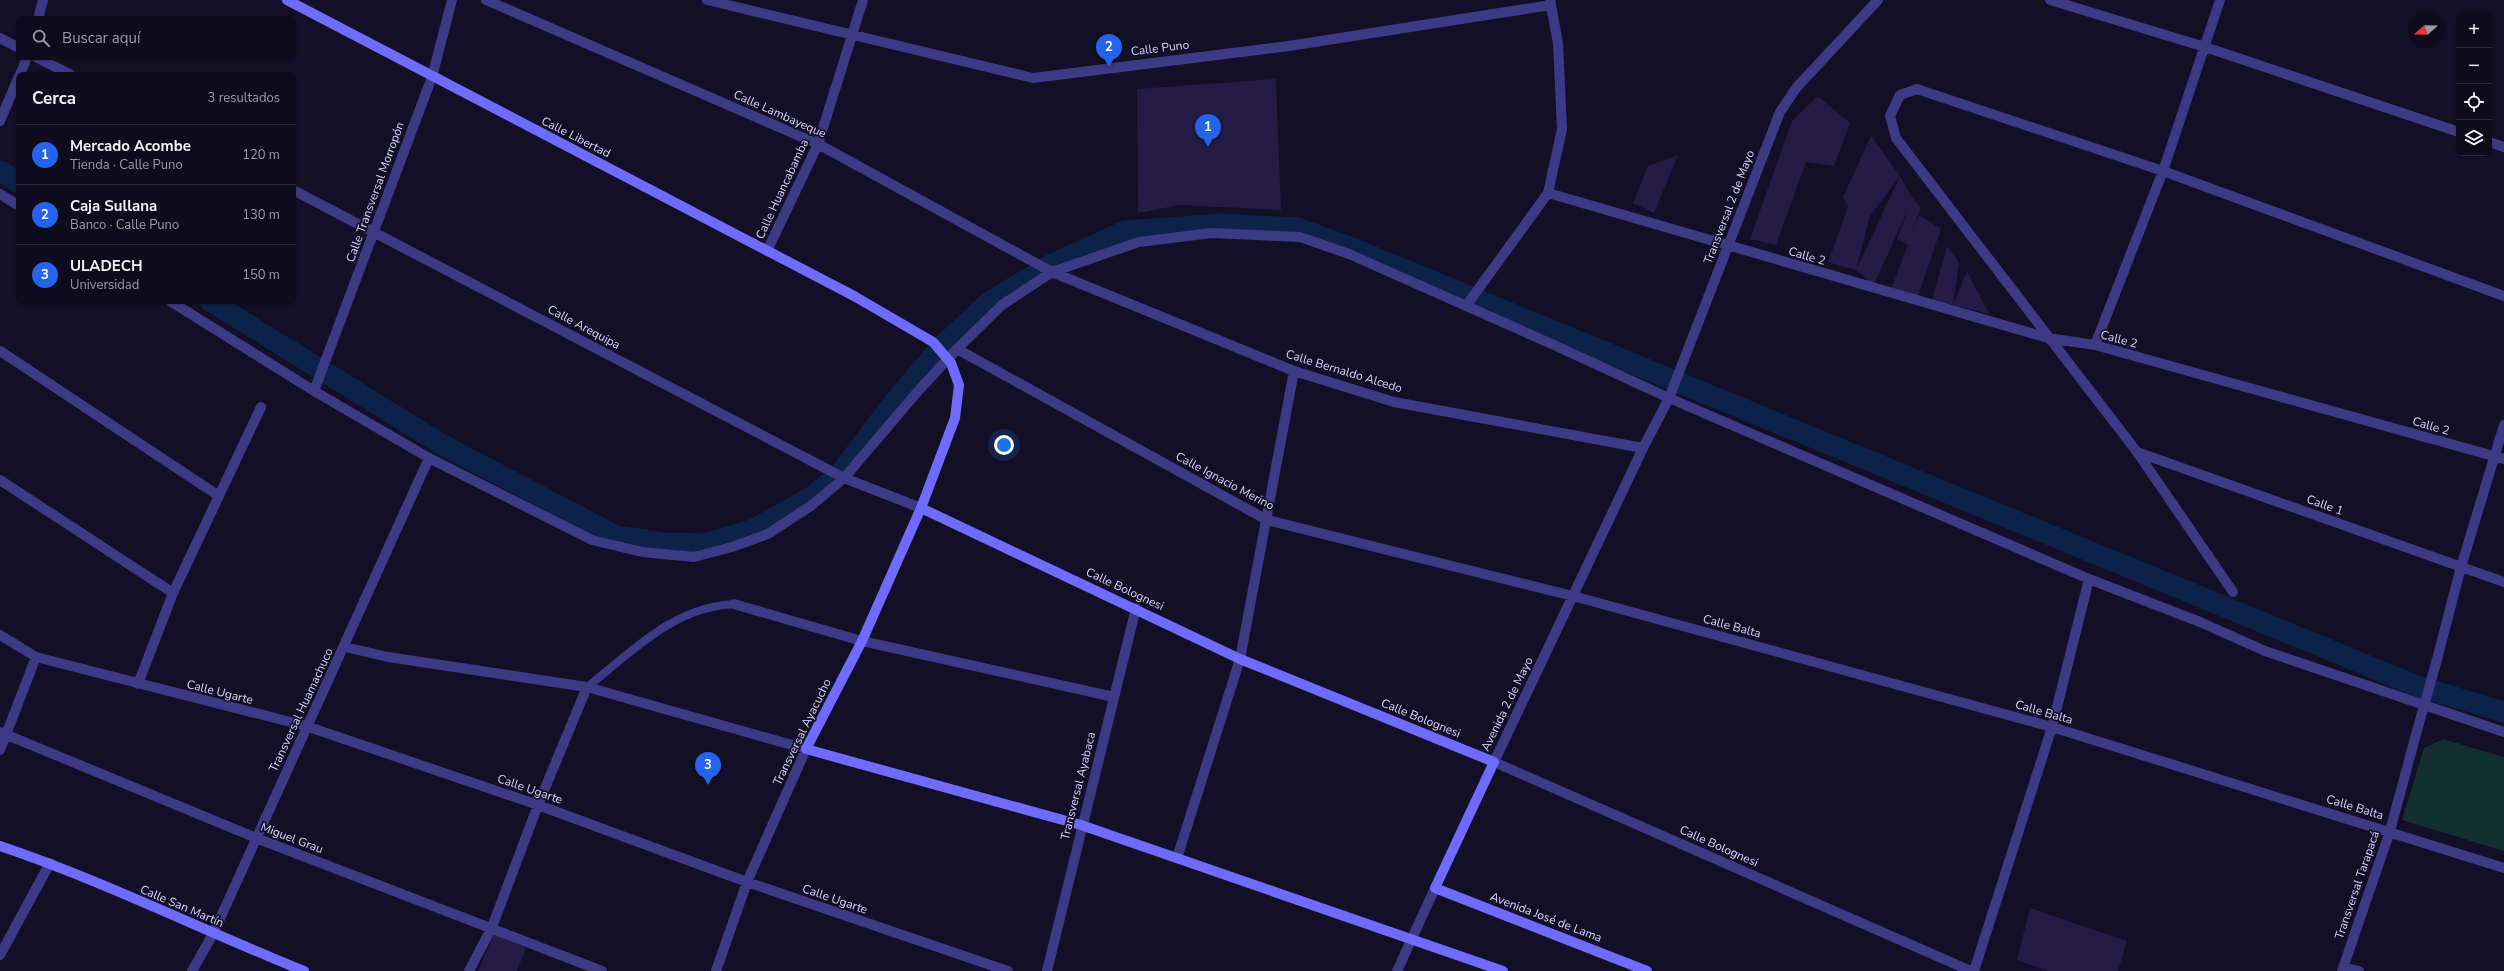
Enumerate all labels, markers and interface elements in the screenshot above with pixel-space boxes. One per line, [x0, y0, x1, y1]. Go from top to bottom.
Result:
north arrow [2408, 12, 2444, 48]
map controls [2456, 12, 2492, 156]
button: + [2456, 12, 2492, 48]
search box [16, 16, 296, 60]
icon: search [30, 27, 52, 49]
text: Buscar aquí [62, 28, 140, 48]
pin: 2 [1096, 34, 1122, 67]
street label: Calle Puno [1130, 36, 1190, 60]
button: − [2456, 48, 2492, 84]
button: locate [2456, 84, 2492, 120]
street label: Calle Lambayeque [731, 86, 829, 142]
text: Cerca [32, 87, 76, 110]
text: 3 resultados [208, 89, 280, 107]
street label: Calle Libertad [539, 113, 613, 161]
pin: 1 [1195, 114, 1221, 147]
street label: Calle Transversal Morropón [342, 120, 408, 264]
button: layers [2456, 120, 2492, 156]
text: Mercado Acombe [70, 136, 191, 156]
street label: Calle Huancabamba [752, 136, 812, 242]
text: 1 [41, 146, 49, 164]
text: 120 m [242, 146, 280, 164]
street label: Transversal 2 de Mayo [1700, 147, 1758, 266]
text: Tienda · Calle Puno [70, 156, 183, 174]
text: Caja Sullana [70, 196, 157, 216]
text: 2 [41, 206, 49, 224]
text: 130 m [242, 206, 280, 224]
text: Banco · Calle Puno [70, 216, 179, 234]
street label: Calle 2 [1787, 243, 1827, 269]
text: ULADECH [70, 256, 143, 276]
text: 3 [41, 266, 49, 284]
text: 150 m [242, 266, 280, 284]
text: Universidad [70, 276, 139, 294]
street label: Calle Arequipa [545, 301, 623, 353]
street label: Calle 2 [2099, 326, 2139, 352]
street label: Calle Bernaldo Alcedo [1284, 346, 1404, 396]
street label: Calle 2 [2411, 413, 2451, 439]
your location [994, 435, 1014, 455]
street label: Calle Ignacio Merino [1173, 448, 1277, 514]
street label: Calle 1 [2304, 491, 2346, 519]
street label: Calle Bolognesi [1083, 564, 1167, 614]
street label: Calle Balta [1701, 611, 1763, 641]
street label: Transversal Huamachuco [265, 645, 337, 775]
street label: Avenida 2 de Mayo [1477, 654, 1537, 754]
street label: Calle Ugarte [185, 676, 255, 708]
street label: Transversal Ayacucho [769, 676, 835, 788]
street label: Calle Bolognesi [1379, 695, 1463, 741]
street label: Calle Balta [2013, 696, 2075, 728]
street label: Transversal Ayabaca [1057, 730, 1099, 842]
pin: 3 [695, 752, 721, 785]
street label: Calle Ugarte [495, 770, 565, 808]
street label: Calle Balta [2324, 791, 2386, 823]
street label: Miguel Grau [258, 819, 326, 857]
street label: Calle Bolognesi [1677, 822, 1761, 870]
street label: Transversal Tarapacá [2331, 829, 2383, 941]
street label: Calle Ugarte [800, 880, 870, 918]
street label: Calle San Martín [138, 881, 226, 931]
street label: Avenida José de Lama [1488, 888, 1604, 946]

